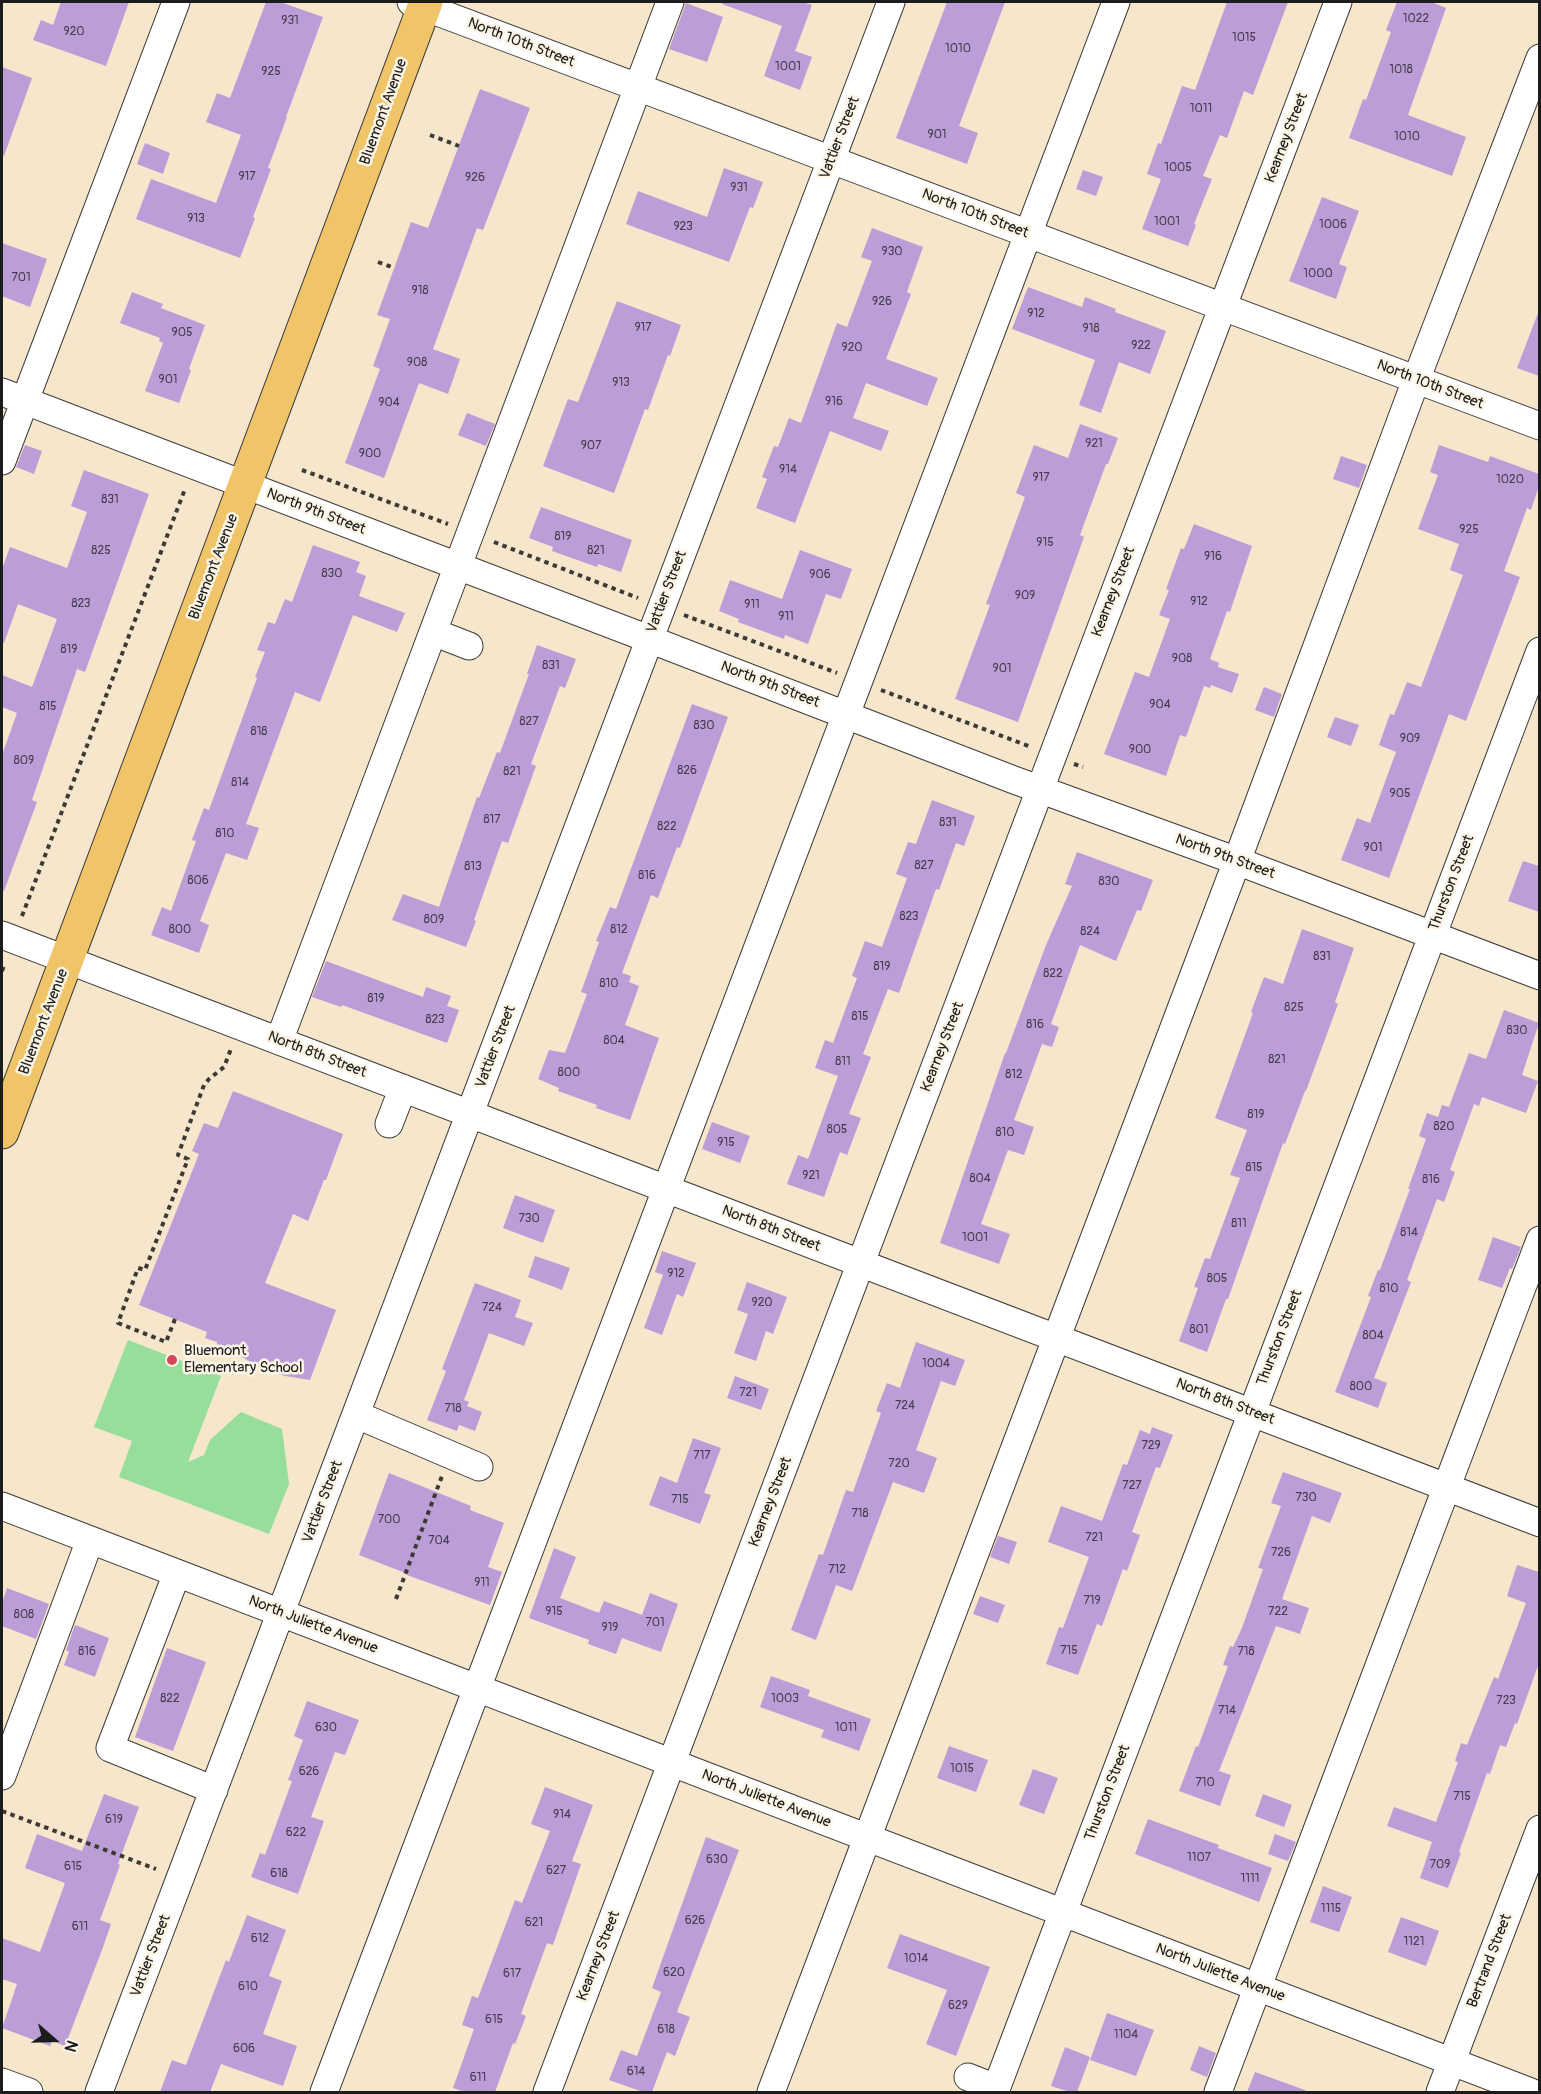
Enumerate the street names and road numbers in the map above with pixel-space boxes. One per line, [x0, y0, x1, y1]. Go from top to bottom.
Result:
street label: North 10th Street [465, 14, 577, 72]
street label: Bluemont Avenue [356, 56, 412, 168]
street label: Kearney Street [1262, 90, 1312, 186]
street label: Vattier Street [816, 94, 864, 182]
street label: North 10th Street [919, 185, 1031, 243]
street label: North 10th Street [1374, 356, 1486, 414]
street label: North 9th Street [264, 485, 368, 539]
street label: Bluemont Avenue [186, 512, 242, 622]
street label: Kearney Street [1089, 544, 1139, 640]
street label: Vattier Street [643, 548, 691, 636]
street label: North 9th Street [718, 658, 822, 712]
street label: North 9th Street [1173, 831, 1277, 883]
street label: Thurston Street [1425, 832, 1479, 934]
street label: Bluemont Avenue [16, 967, 72, 1077]
street label: Kearney Street [918, 999, 968, 1095]
street label: Vattier Street [472, 1003, 520, 1091]
street label: North 8th Street [265, 1028, 369, 1082]
street label: North 8th Street [719, 1202, 823, 1256]
street label: Thurston Street [1253, 1287, 1307, 1389]
street label: North 8th Street [1173, 1375, 1277, 1429]
street label: Kearney Street [746, 1454, 796, 1550]
street label: Vattier Street [299, 1458, 347, 1546]
street label: North Juliette Avenue [246, 1592, 380, 1658]
street label: Thurston Street [1081, 1742, 1135, 1844]
street label: North Juliette Avenue [699, 1766, 833, 1832]
street label: Kearney Street [574, 1908, 624, 2004]
street label: Vattier Street [127, 1912, 175, 2000]
street label: Bertrand Street [1464, 1912, 1516, 2010]
street label: North Juliette Avenue [1153, 1940, 1287, 2006]

